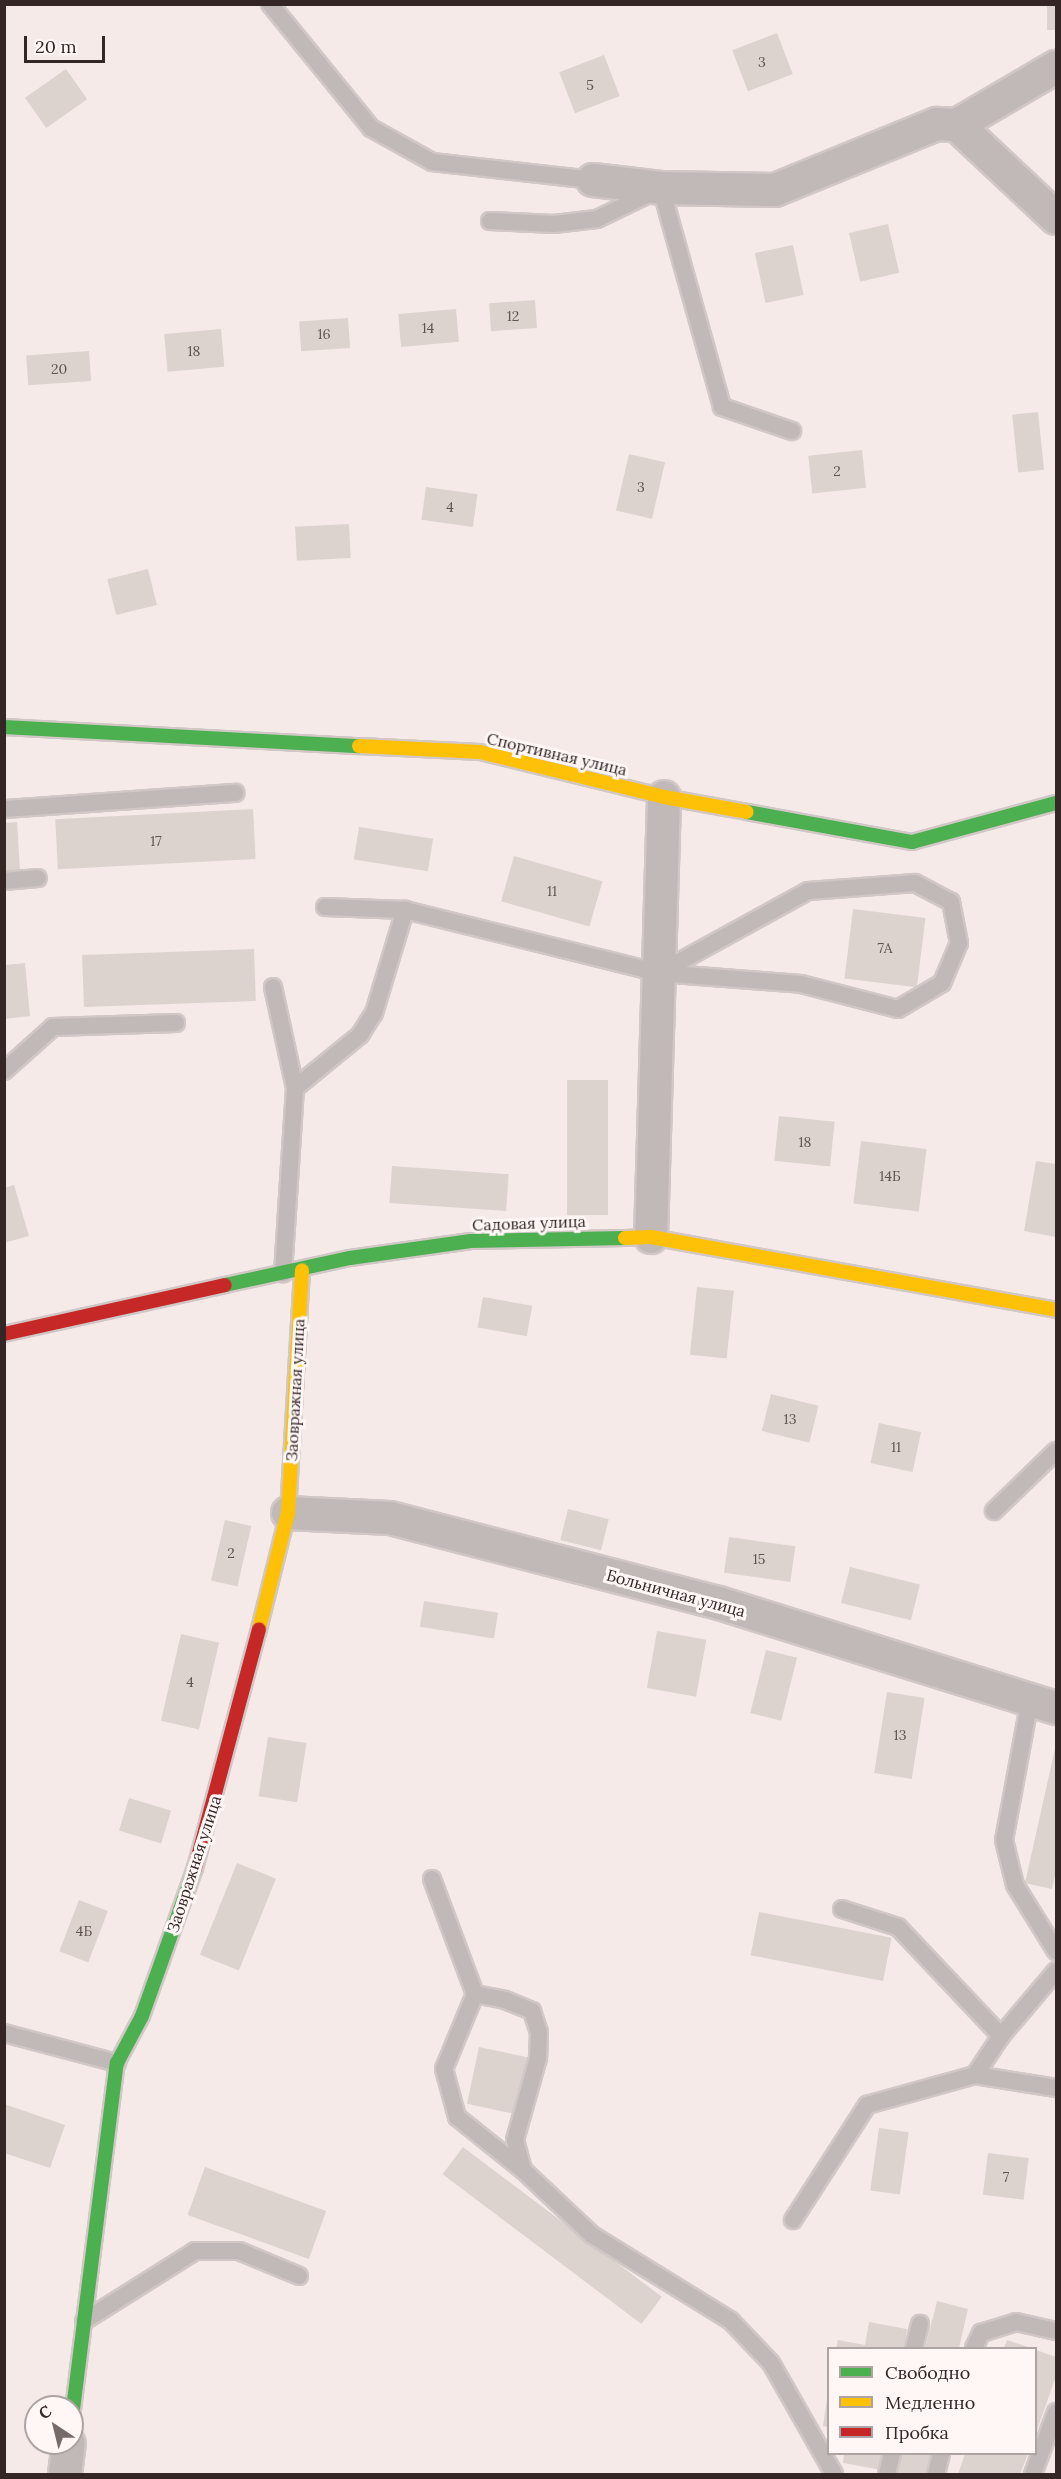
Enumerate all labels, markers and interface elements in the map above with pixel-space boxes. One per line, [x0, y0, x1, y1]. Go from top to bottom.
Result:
scale bar [27, 24, 108, 62]
text: 20 m [35, 35, 77, 58]
house number: 3 [758, 54, 766, 70]
house number: 5 [586, 77, 594, 93]
house number: 12 [507, 308, 519, 324]
house number: 14 [422, 320, 434, 336]
house number: 16 [317, 326, 331, 342]
house number: 18 [188, 343, 200, 359]
house number: 20 [51, 361, 67, 377]
house number: 2 [833, 463, 841, 479]
house number: 3 [637, 479, 645, 495]
house number: 4 [446, 499, 454, 515]
street label: Спортивная улица [485, 729, 629, 779]
house number: 17 [150, 833, 162, 849]
house number: 11 [547, 883, 557, 899]
house number: 7А [878, 940, 892, 956]
house number: 18 [799, 1134, 811, 1150]
house number: 14Б [879, 1168, 901, 1184]
street label: Садовая улица [472, 1211, 586, 1235]
street label: Заовражная улица [282, 1318, 308, 1462]
house number: 13 [784, 1411, 796, 1427]
house number: 11 [891, 1439, 901, 1455]
house number: 2 [227, 1545, 235, 1561]
house number: 15 [753, 1551, 765, 1567]
street label: Больничная улица [604, 1565, 748, 1621]
house number: 4 [186, 1674, 194, 1690]
house number: 13 [894, 1727, 906, 1743]
street label: Заовражная улица [163, 1793, 225, 1935]
house number: 4Б [76, 1923, 92, 1939]
house number: 7 [1003, 2169, 1009, 2185]
legend [827, 2347, 1037, 2455]
text: Свободно [885, 2361, 970, 2384]
text: Медленно [885, 2391, 975, 2414]
north arrow [24, 2395, 84, 2455]
text: С [35, 2401, 55, 2423]
text: Пробка [885, 2421, 949, 2444]

